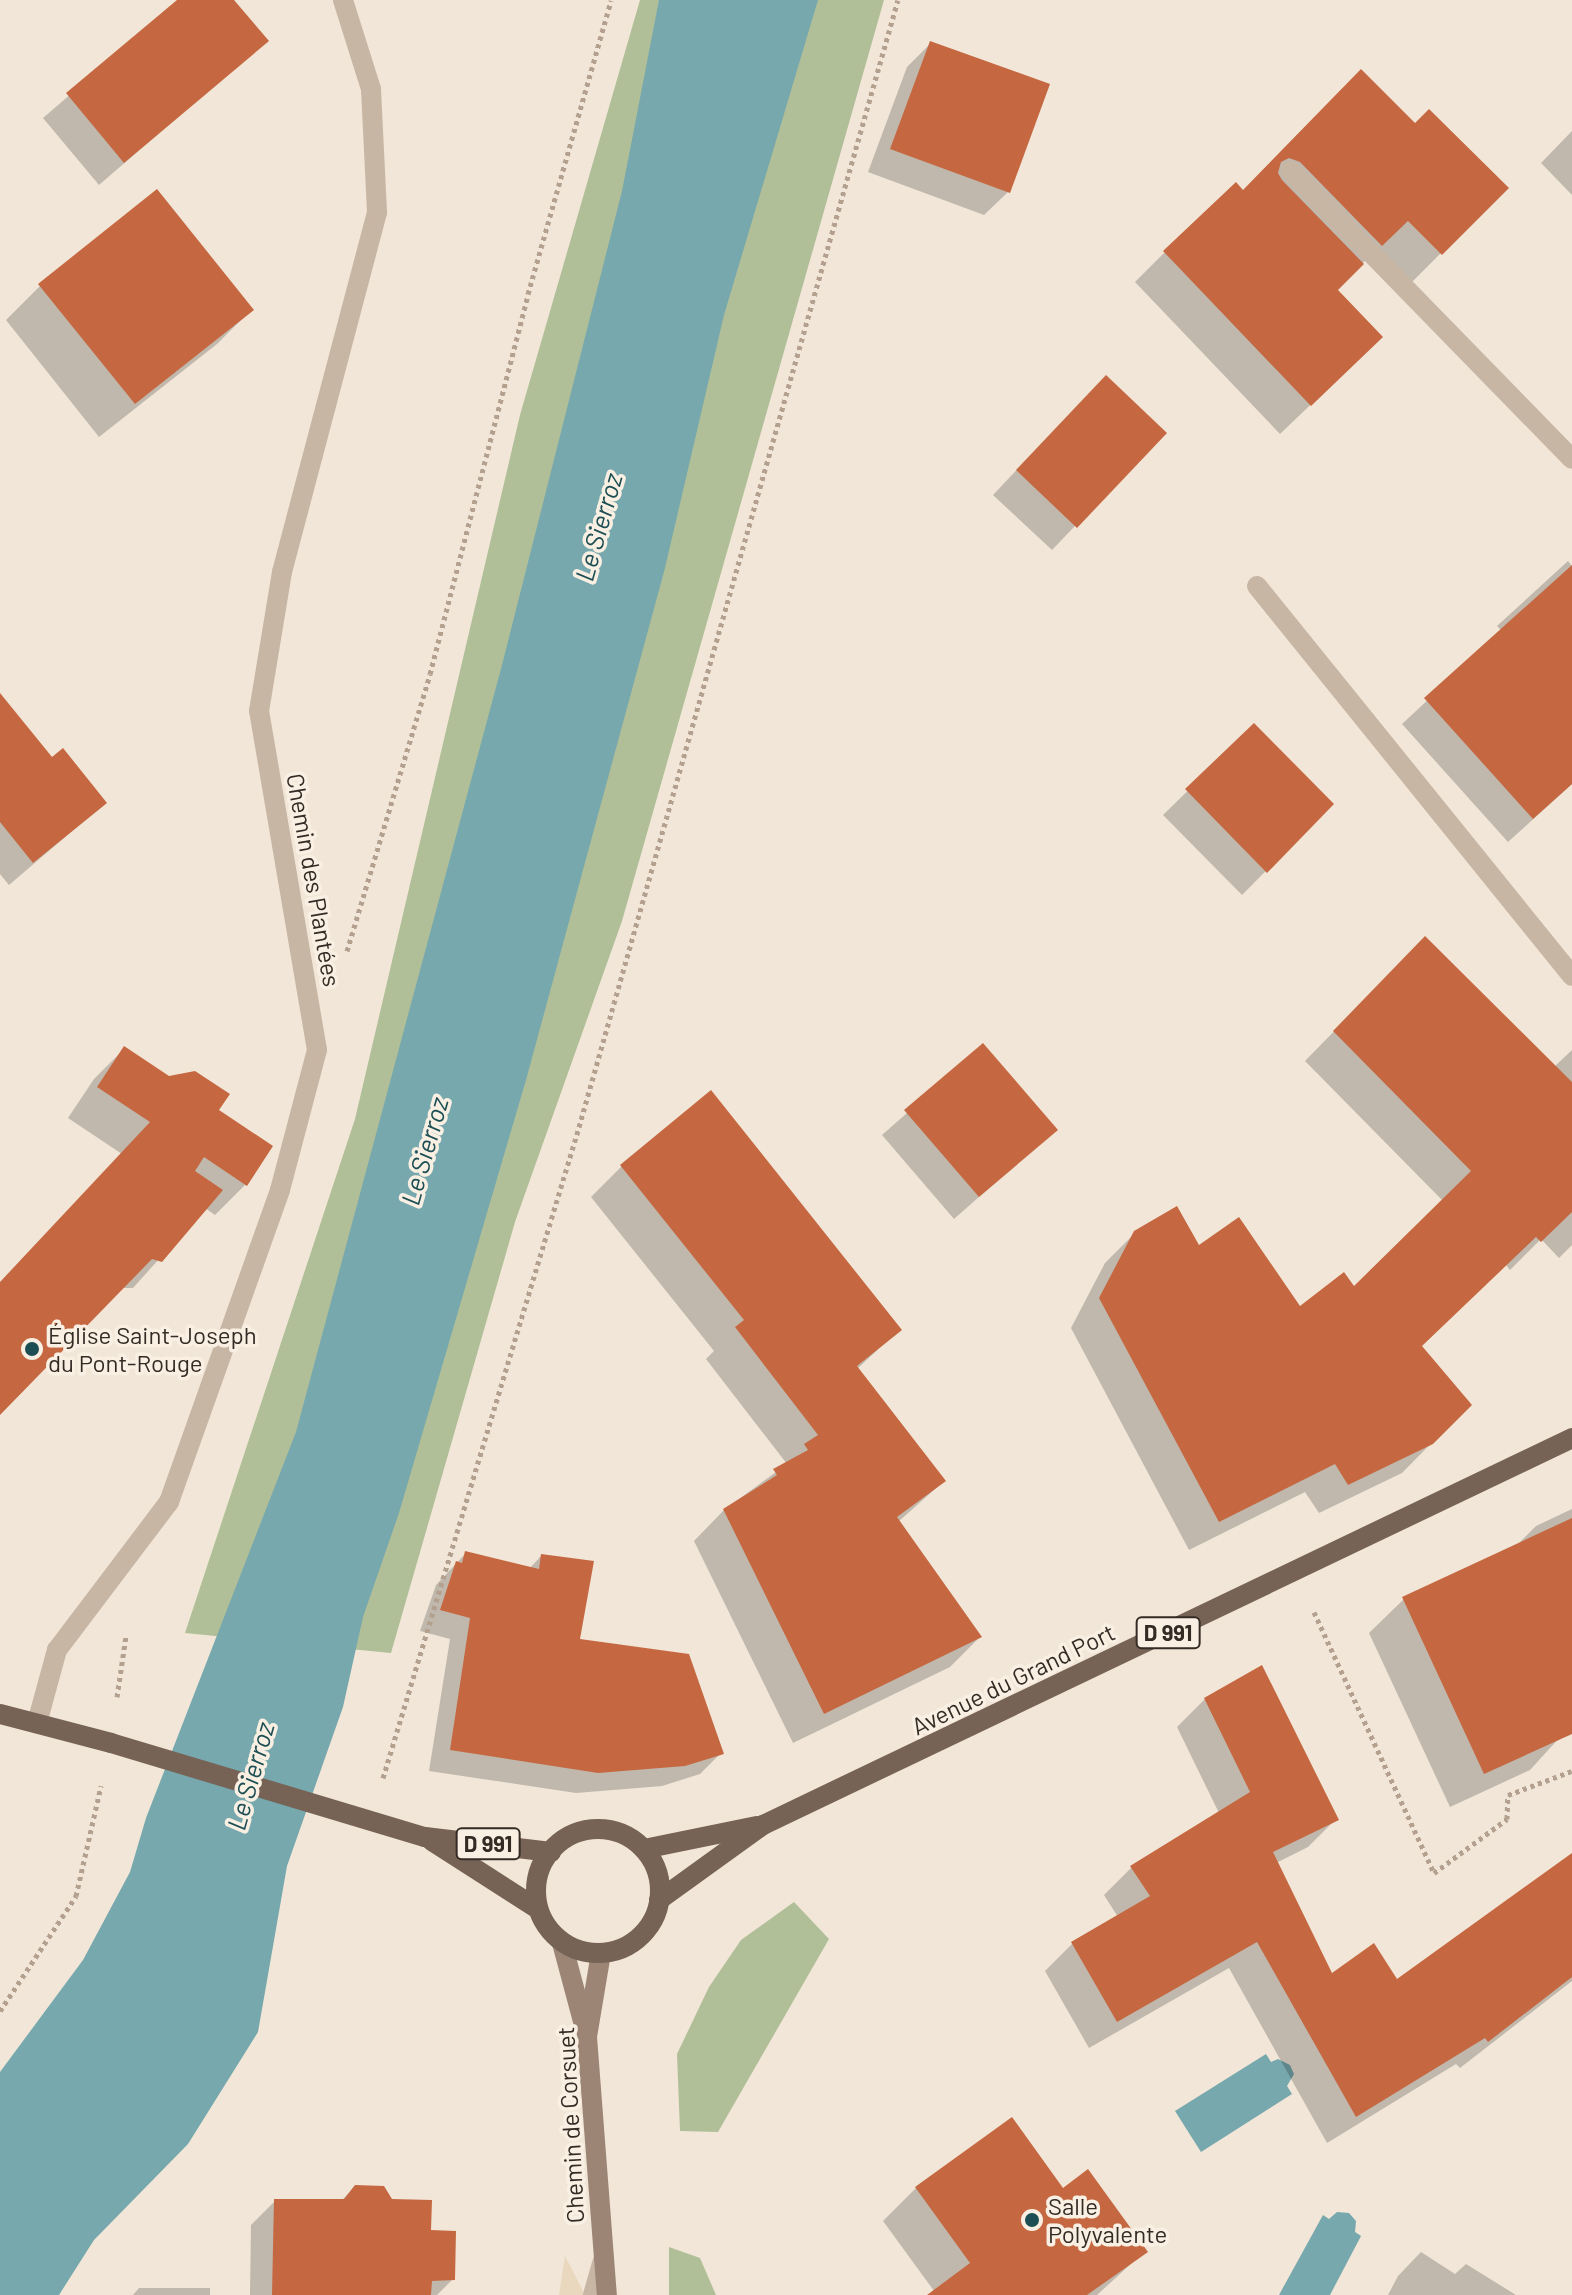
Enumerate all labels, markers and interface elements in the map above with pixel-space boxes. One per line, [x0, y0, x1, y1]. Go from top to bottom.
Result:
water label: Le Sierroz [568, 470, 628, 584]
street label: Chemin des Plantées [281, 771, 347, 989]
water label: Le Sierroz [394, 1094, 454, 1208]
place label: Église Saint-Joseph du Pont-Rouge [48, 1321, 257, 1377]
marker: Église Saint-Joseph du Pont-Rouge [23, 1340, 41, 1358]
road number: D 991 [1134, 1615, 1202, 1651]
street label: Avenue du Grand Port [907, 1617, 1119, 1741]
water label: Le Sierroz [220, 1719, 280, 1833]
road number: D 991 [454, 1826, 522, 1862]
street label: Chemin de Corsuet [550, 2026, 590, 2224]
place label: Salle Polyvalente [1048, 2192, 1167, 2248]
marker: Salle Polyvalente [1023, 2211, 1041, 2229]

